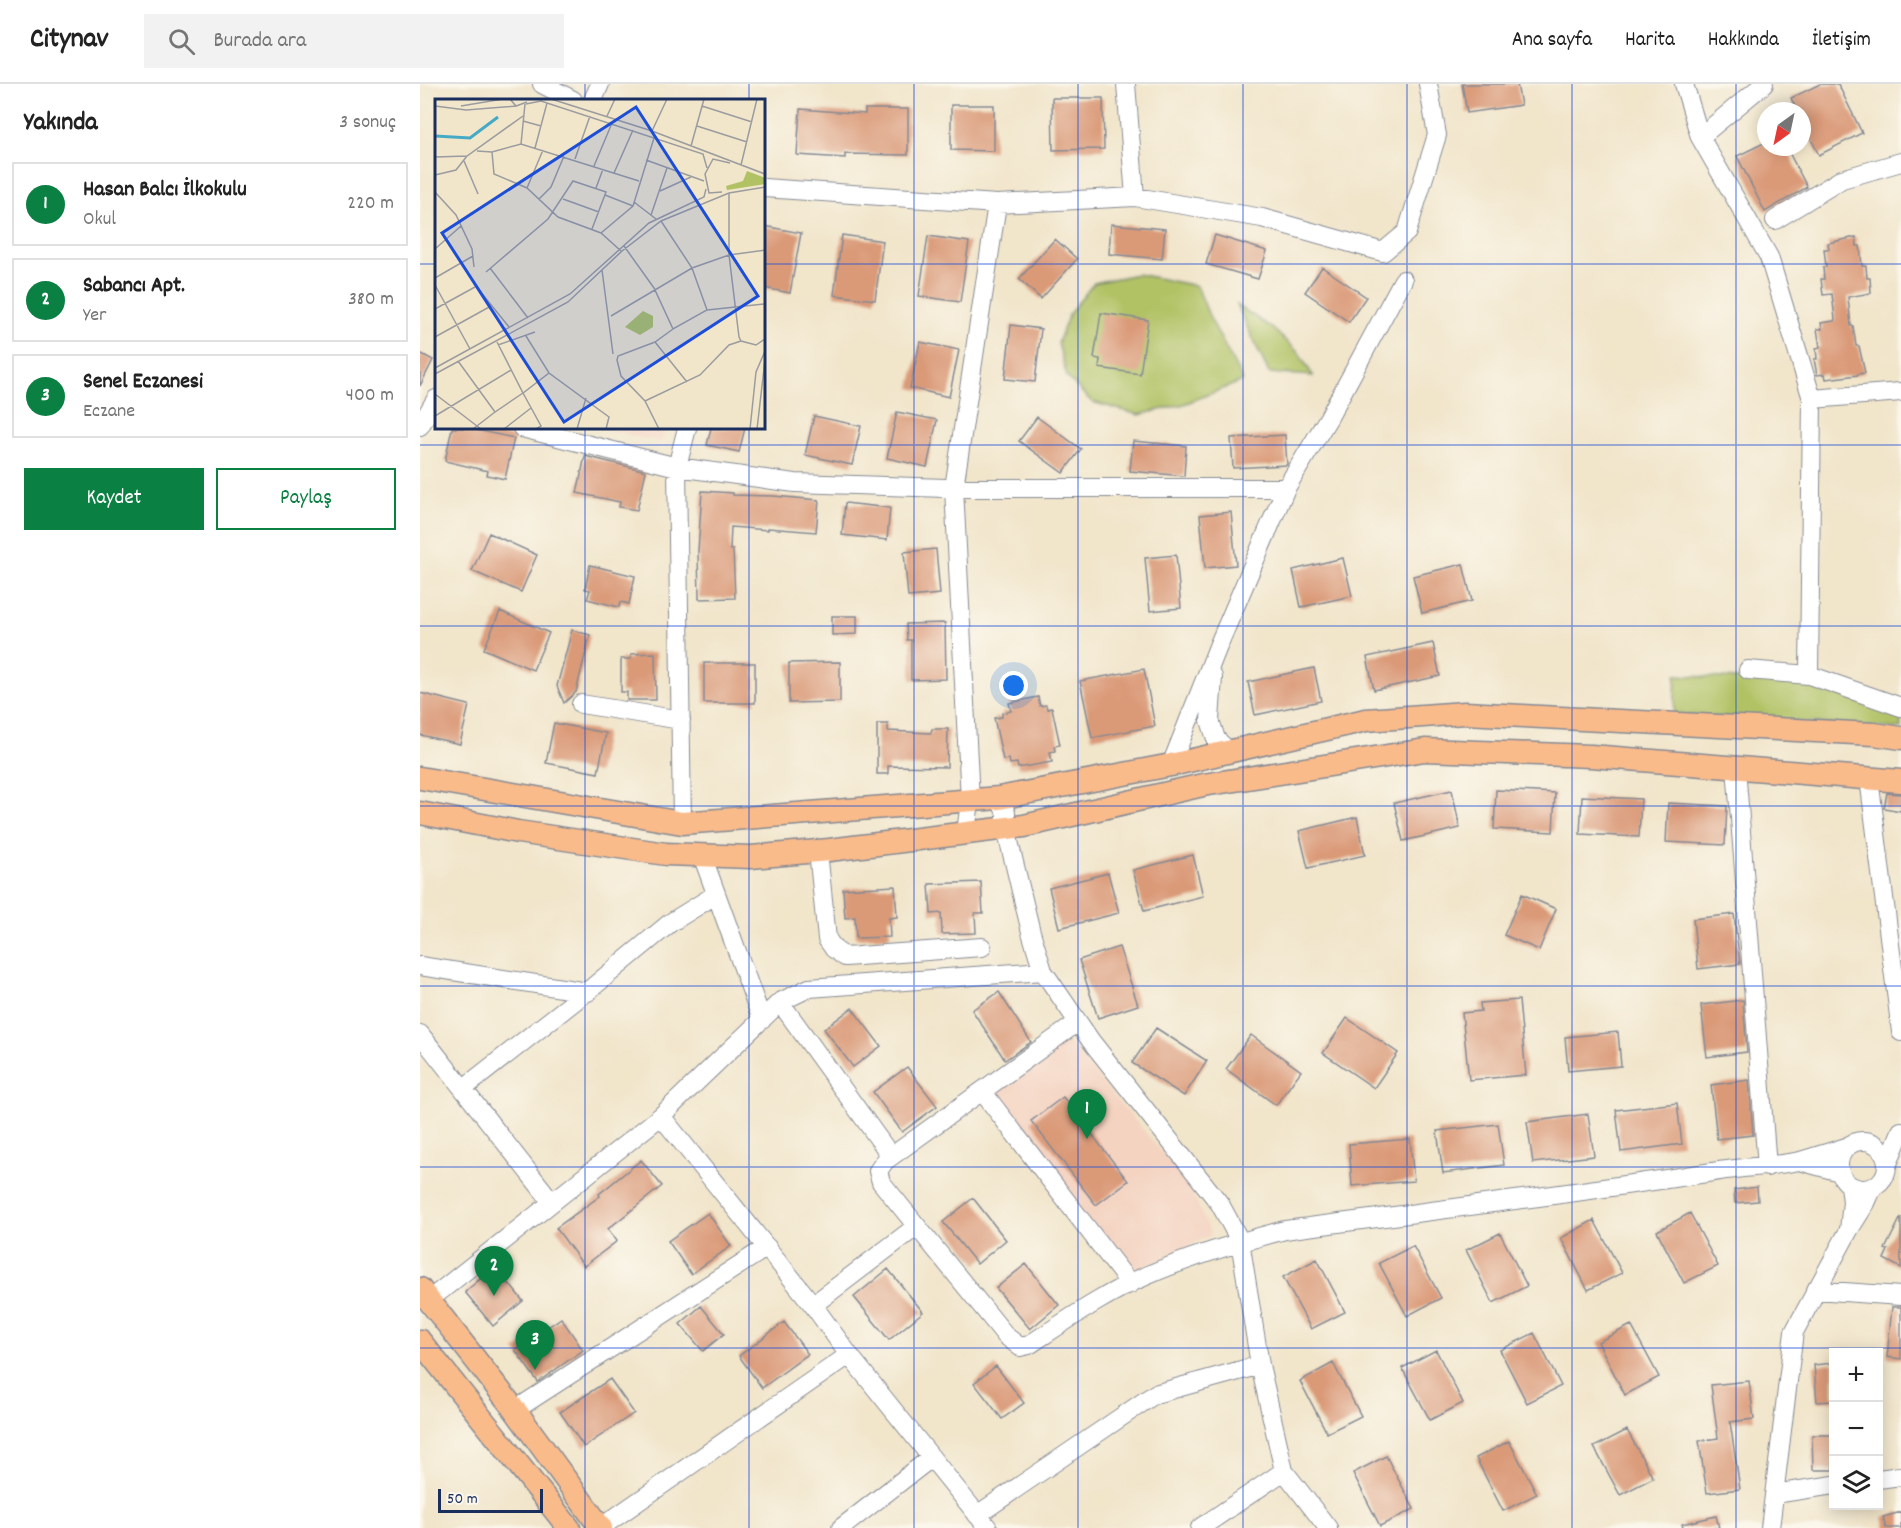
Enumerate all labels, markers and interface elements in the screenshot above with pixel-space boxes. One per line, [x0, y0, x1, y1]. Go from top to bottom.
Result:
search box [144, 14, 564, 68]
text: Citynav [30, 21, 108, 61]
icon: search [165, 25, 198, 58]
text: Burada ara [213, 26, 306, 57]
text: Ana sayfa [1512, 26, 1592, 56]
text: Harita [1625, 26, 1675, 56]
text: Hakkında [1708, 26, 1779, 56]
text: İletişim [1812, 26, 1871, 56]
inset map [435, 99, 765, 429]
north arrow [1757, 102, 1811, 156]
text: Yakında [24, 105, 98, 142]
text: 3 sonuç [339, 109, 396, 137]
text: Hasan Balcı İlkokulu [83, 175, 247, 206]
text: 1 [43, 190, 48, 218]
text: 220 m [347, 190, 394, 218]
text: Okul [83, 206, 116, 234]
text: Sabancı Apt. [83, 271, 185, 302]
text: 2 [41, 286, 50, 314]
text: 380 m [348, 286, 394, 314]
text: Yer [83, 302, 107, 330]
text: Senel Eczanesi [83, 367, 203, 398]
text: 3 [41, 382, 50, 410]
text: 400 m [346, 382, 394, 410]
text: Eczane [83, 398, 135, 426]
button: Kaydet [24, 468, 204, 530]
button: Paylaş [216, 468, 396, 530]
your location [999, 671, 1028, 700]
pin: 1 [1068, 1090, 1106, 1139]
pin: 2 [474, 1246, 514, 1296]
pin: 3 [516, 1320, 554, 1370]
map controls [1829, 1348, 1883, 1510]
button: + [1829, 1348, 1883, 1402]
button: − [1829, 1402, 1883, 1456]
button: layers [1829, 1456, 1883, 1510]
scale bar [438, 1486, 543, 1514]
text: 50 m [447, 1488, 478, 1511]

